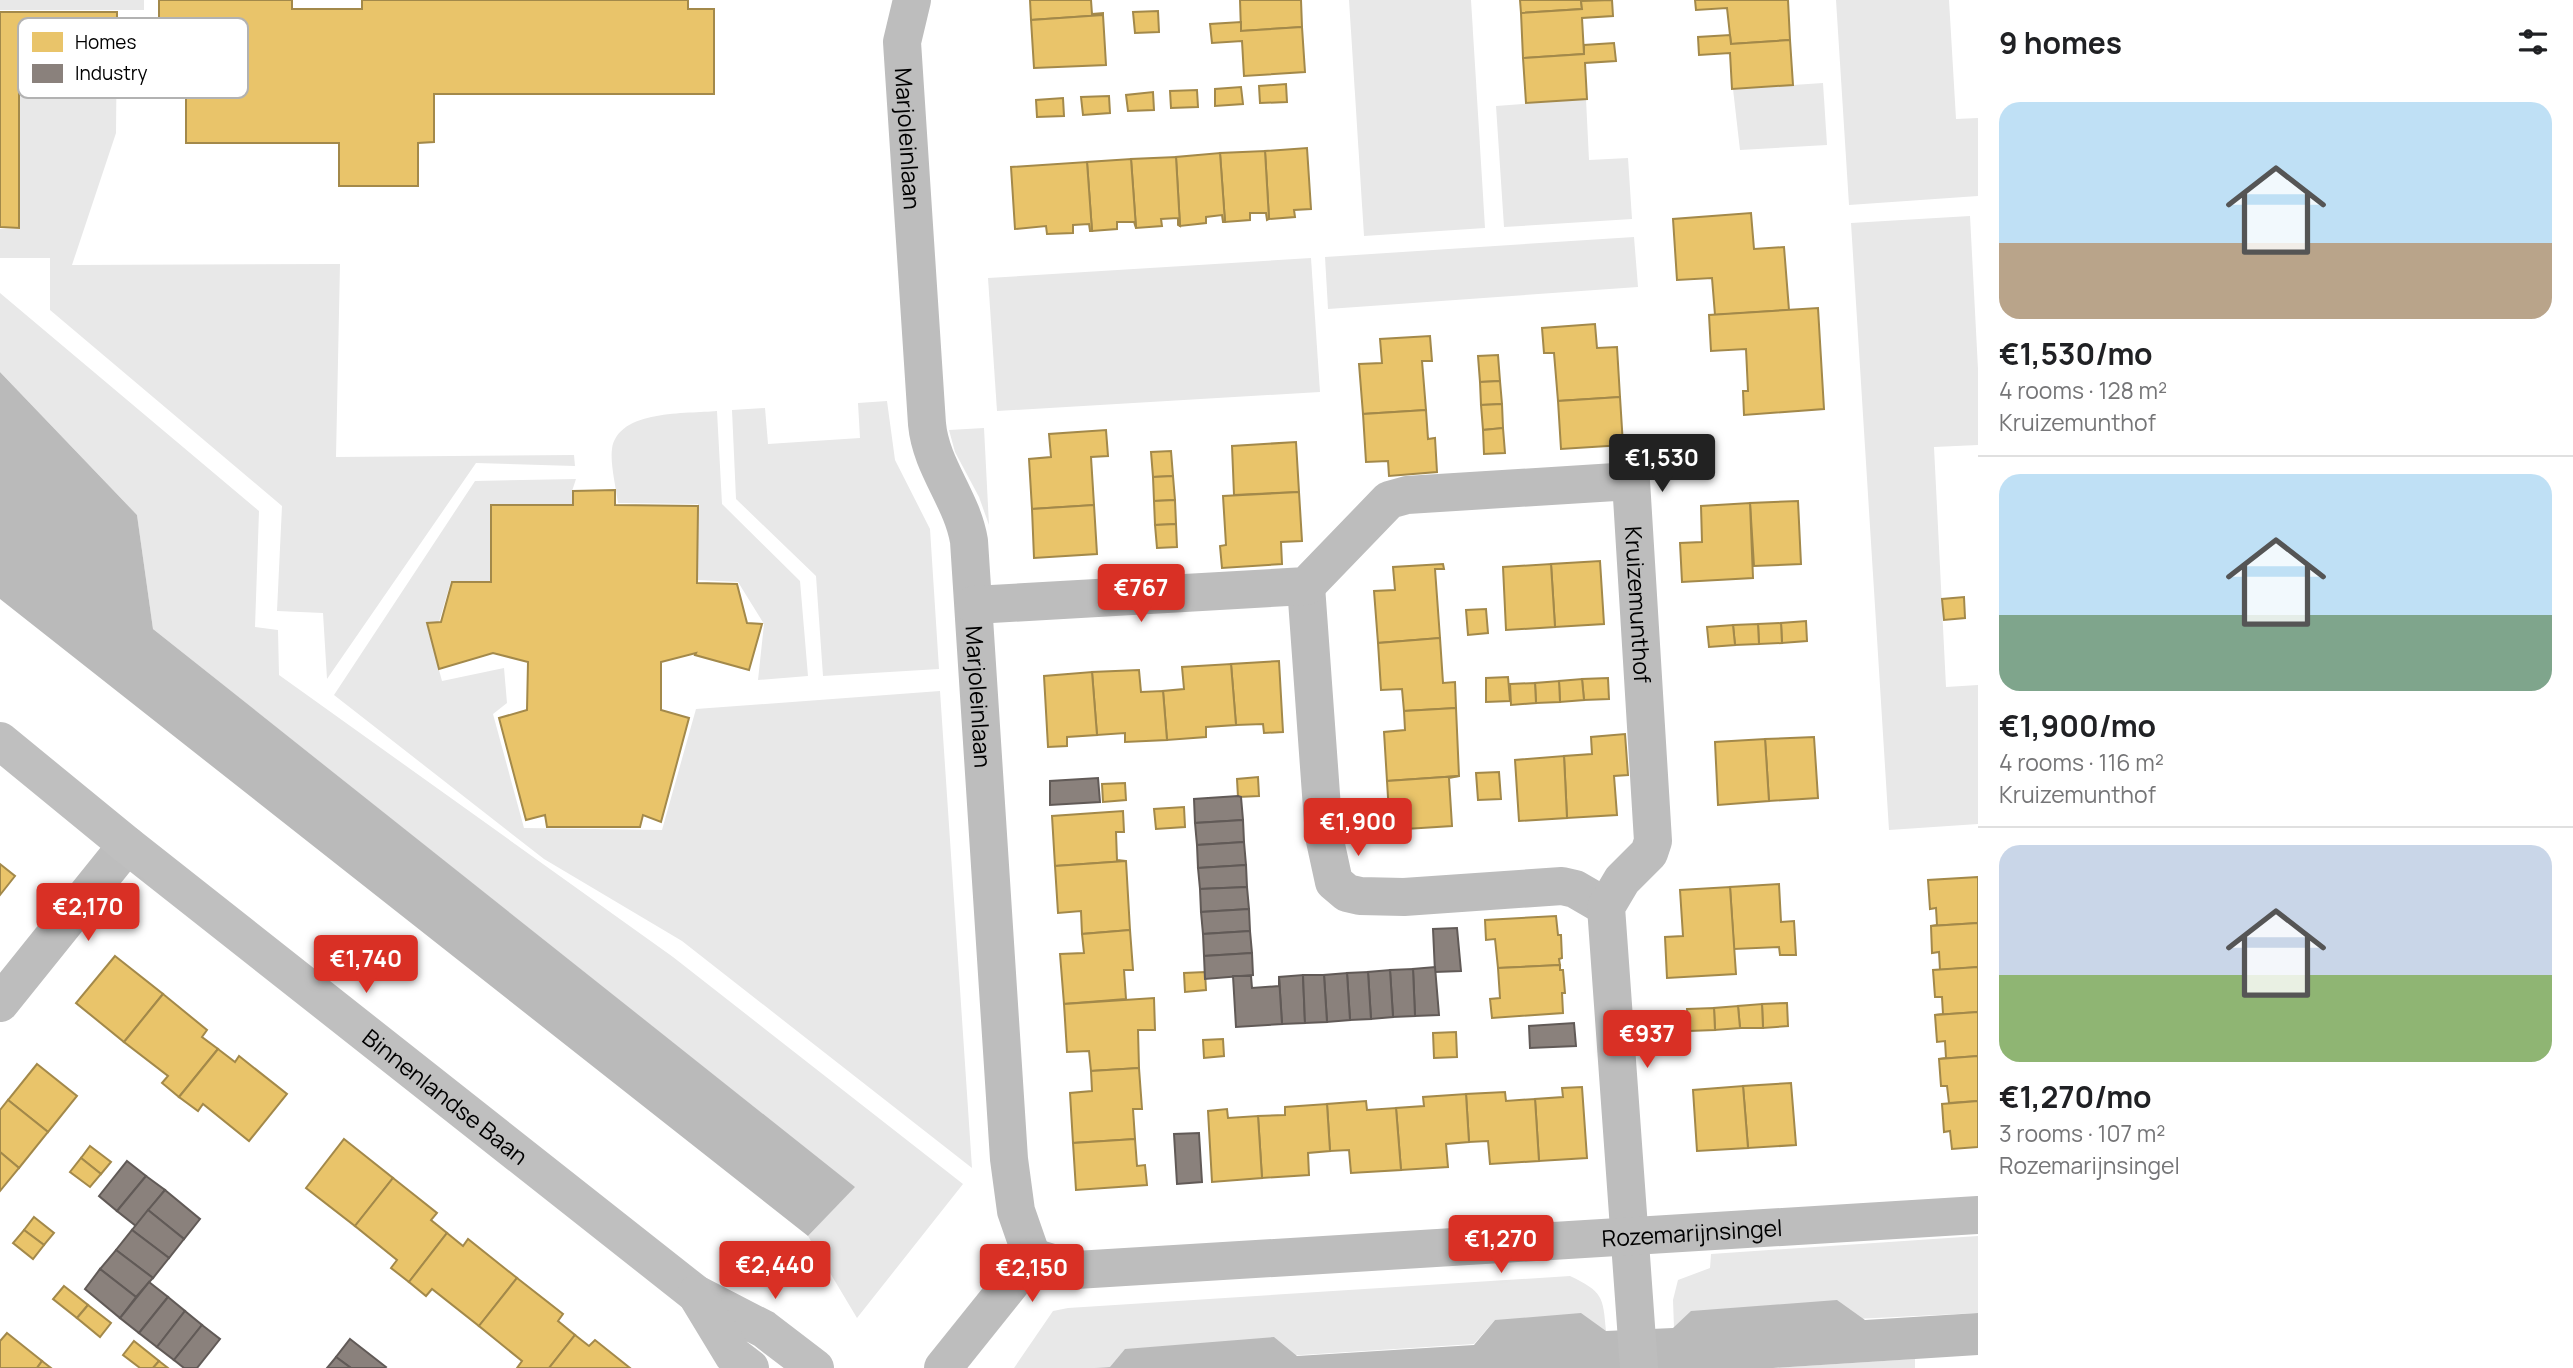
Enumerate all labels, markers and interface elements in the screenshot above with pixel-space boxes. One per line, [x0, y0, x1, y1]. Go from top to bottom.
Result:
legend [18, 18, 248, 98]
text: 9 homes [1999, 22, 2122, 63]
icon: filters [2514, 23, 2552, 61]
text: Homes [75, 29, 136, 55]
text: Industry [75, 60, 148, 86]
street label: Marjoleinlaan [888, 67, 929, 211]
icon: home [2213, 147, 2339, 273]
text: €1,530/mo [1999, 333, 2153, 374]
text: 4 rooms · 128 m² [1999, 374, 2167, 406]
text: Kruizemunthof [1999, 406, 2156, 438]
pin: €1,530 [1605, 434, 1719, 494]
text: €1,530 [1625, 441, 1699, 473]
icon: home [2213, 519, 2339, 645]
street label: Kruizemunthof [1618, 525, 1659, 684]
pin: €767 [1100, 564, 1182, 624]
text: €767 [1114, 571, 1168, 603]
street label: Marjoleinlaan [959, 625, 1000, 769]
text: €1,900/mo [1999, 705, 2156, 746]
text: 4 rooms · 116 m² [1999, 746, 2164, 778]
text: Kruizemunthof [1999, 778, 2156, 810]
pin: €1,900 [1301, 798, 1415, 858]
text: €1,900 [1320, 805, 1396, 837]
pin: €2,170 [31, 884, 145, 943]
text: €2,170 [52, 890, 124, 922]
icon: home [2213, 890, 2339, 1016]
pin: €1,740 [309, 936, 423, 995]
text: €1,740 [330, 942, 402, 974]
pin: €937 [1606, 1010, 1688, 1070]
text: €937 [1619, 1017, 1675, 1049]
street label: Binnenlandse Baan [356, 1021, 535, 1172]
text: €1,270/mo [1999, 1076, 2151, 1117]
text: 3 rooms · 107 m² [1999, 1117, 2165, 1149]
text: Rozemarijnsingel [1999, 1149, 2180, 1181]
street label: Rozemarijnsingel [1601, 1211, 1783, 1254]
pin: €1,270 [1444, 1216, 1558, 1275]
text: €1,270 [1465, 1222, 1537, 1254]
pin: €2,440 [718, 1242, 832, 1301]
pin: €2,150 [975, 1244, 1089, 1304]
text: €2,440 [735, 1248, 815, 1280]
text: €2,150 [996, 1251, 1068, 1283]

